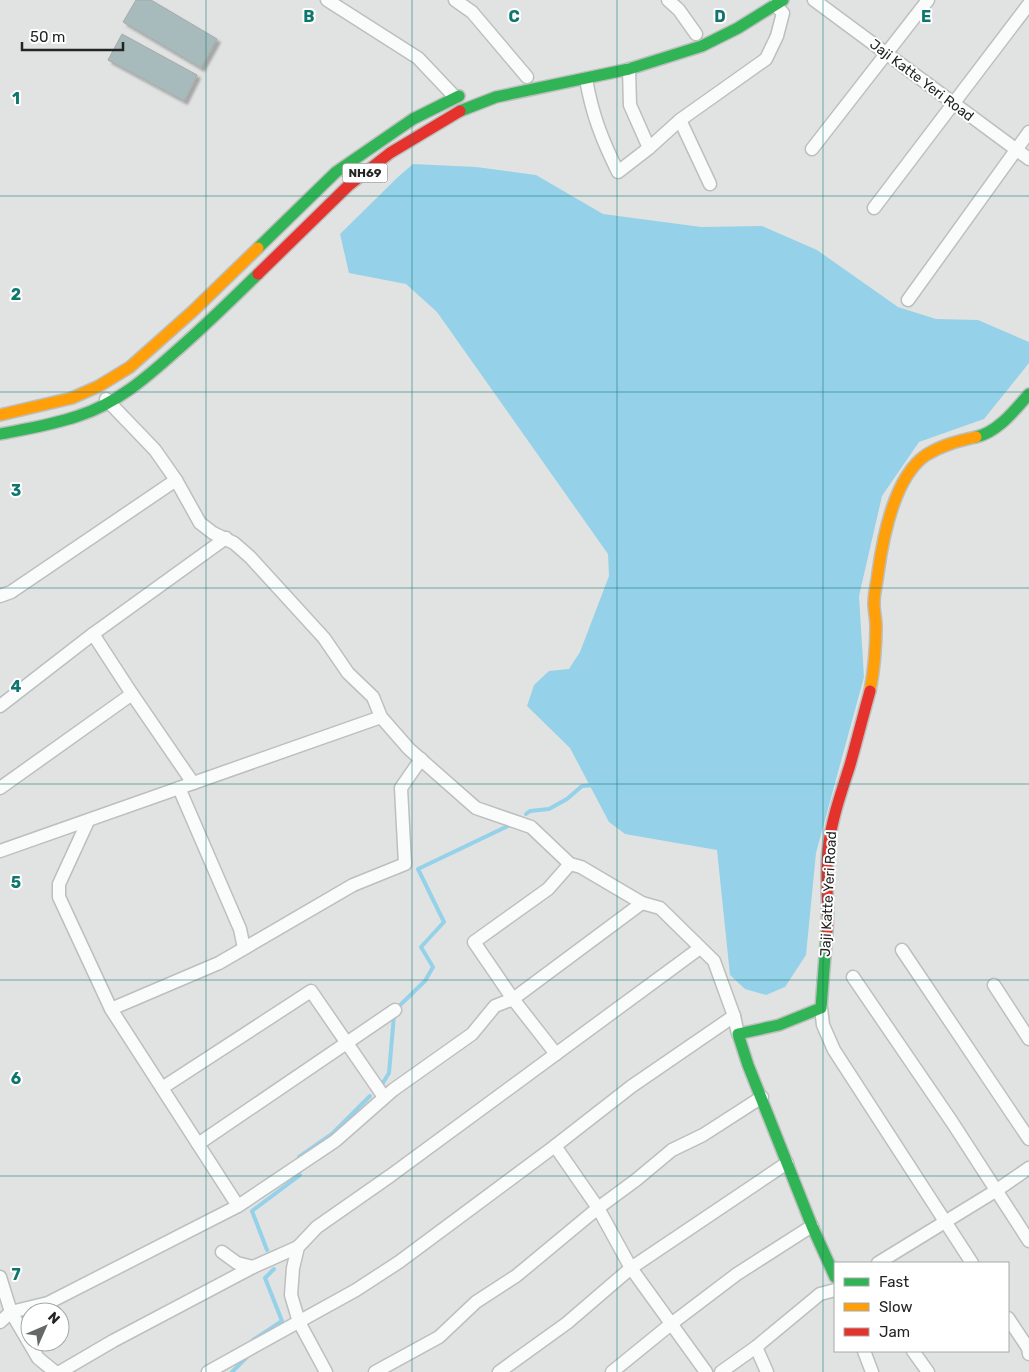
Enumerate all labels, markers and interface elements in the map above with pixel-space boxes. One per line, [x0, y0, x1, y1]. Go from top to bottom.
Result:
text: B [303, 7, 315, 26]
text: C [508, 7, 520, 26]
text: D [714, 7, 726, 26]
text: E [921, 7, 931, 26]
scale bar [22, 20, 124, 52]
text: 50 m [30, 28, 65, 46]
street label: Jaji Katte Yeri Road [866, 36, 977, 125]
text: 1 [12, 89, 20, 108]
road number: NH69 [342, 164, 388, 182]
text: 2 [11, 285, 21, 304]
text: 3 [11, 481, 21, 500]
text: 4 [11, 677, 22, 696]
street label: Jaji Katte Yeri Road [817, 831, 840, 957]
text: 5 [11, 873, 21, 892]
text: 6 [11, 1069, 21, 1088]
legend [834, 1262, 1009, 1352]
text: 7 [11, 1265, 21, 1284]
text: Fast [879, 1273, 909, 1291]
text: Slow [879, 1298, 912, 1316]
north arrow [20, 1302, 70, 1352]
text: N [44, 1309, 63, 1328]
text: Jam [879, 1323, 910, 1341]

